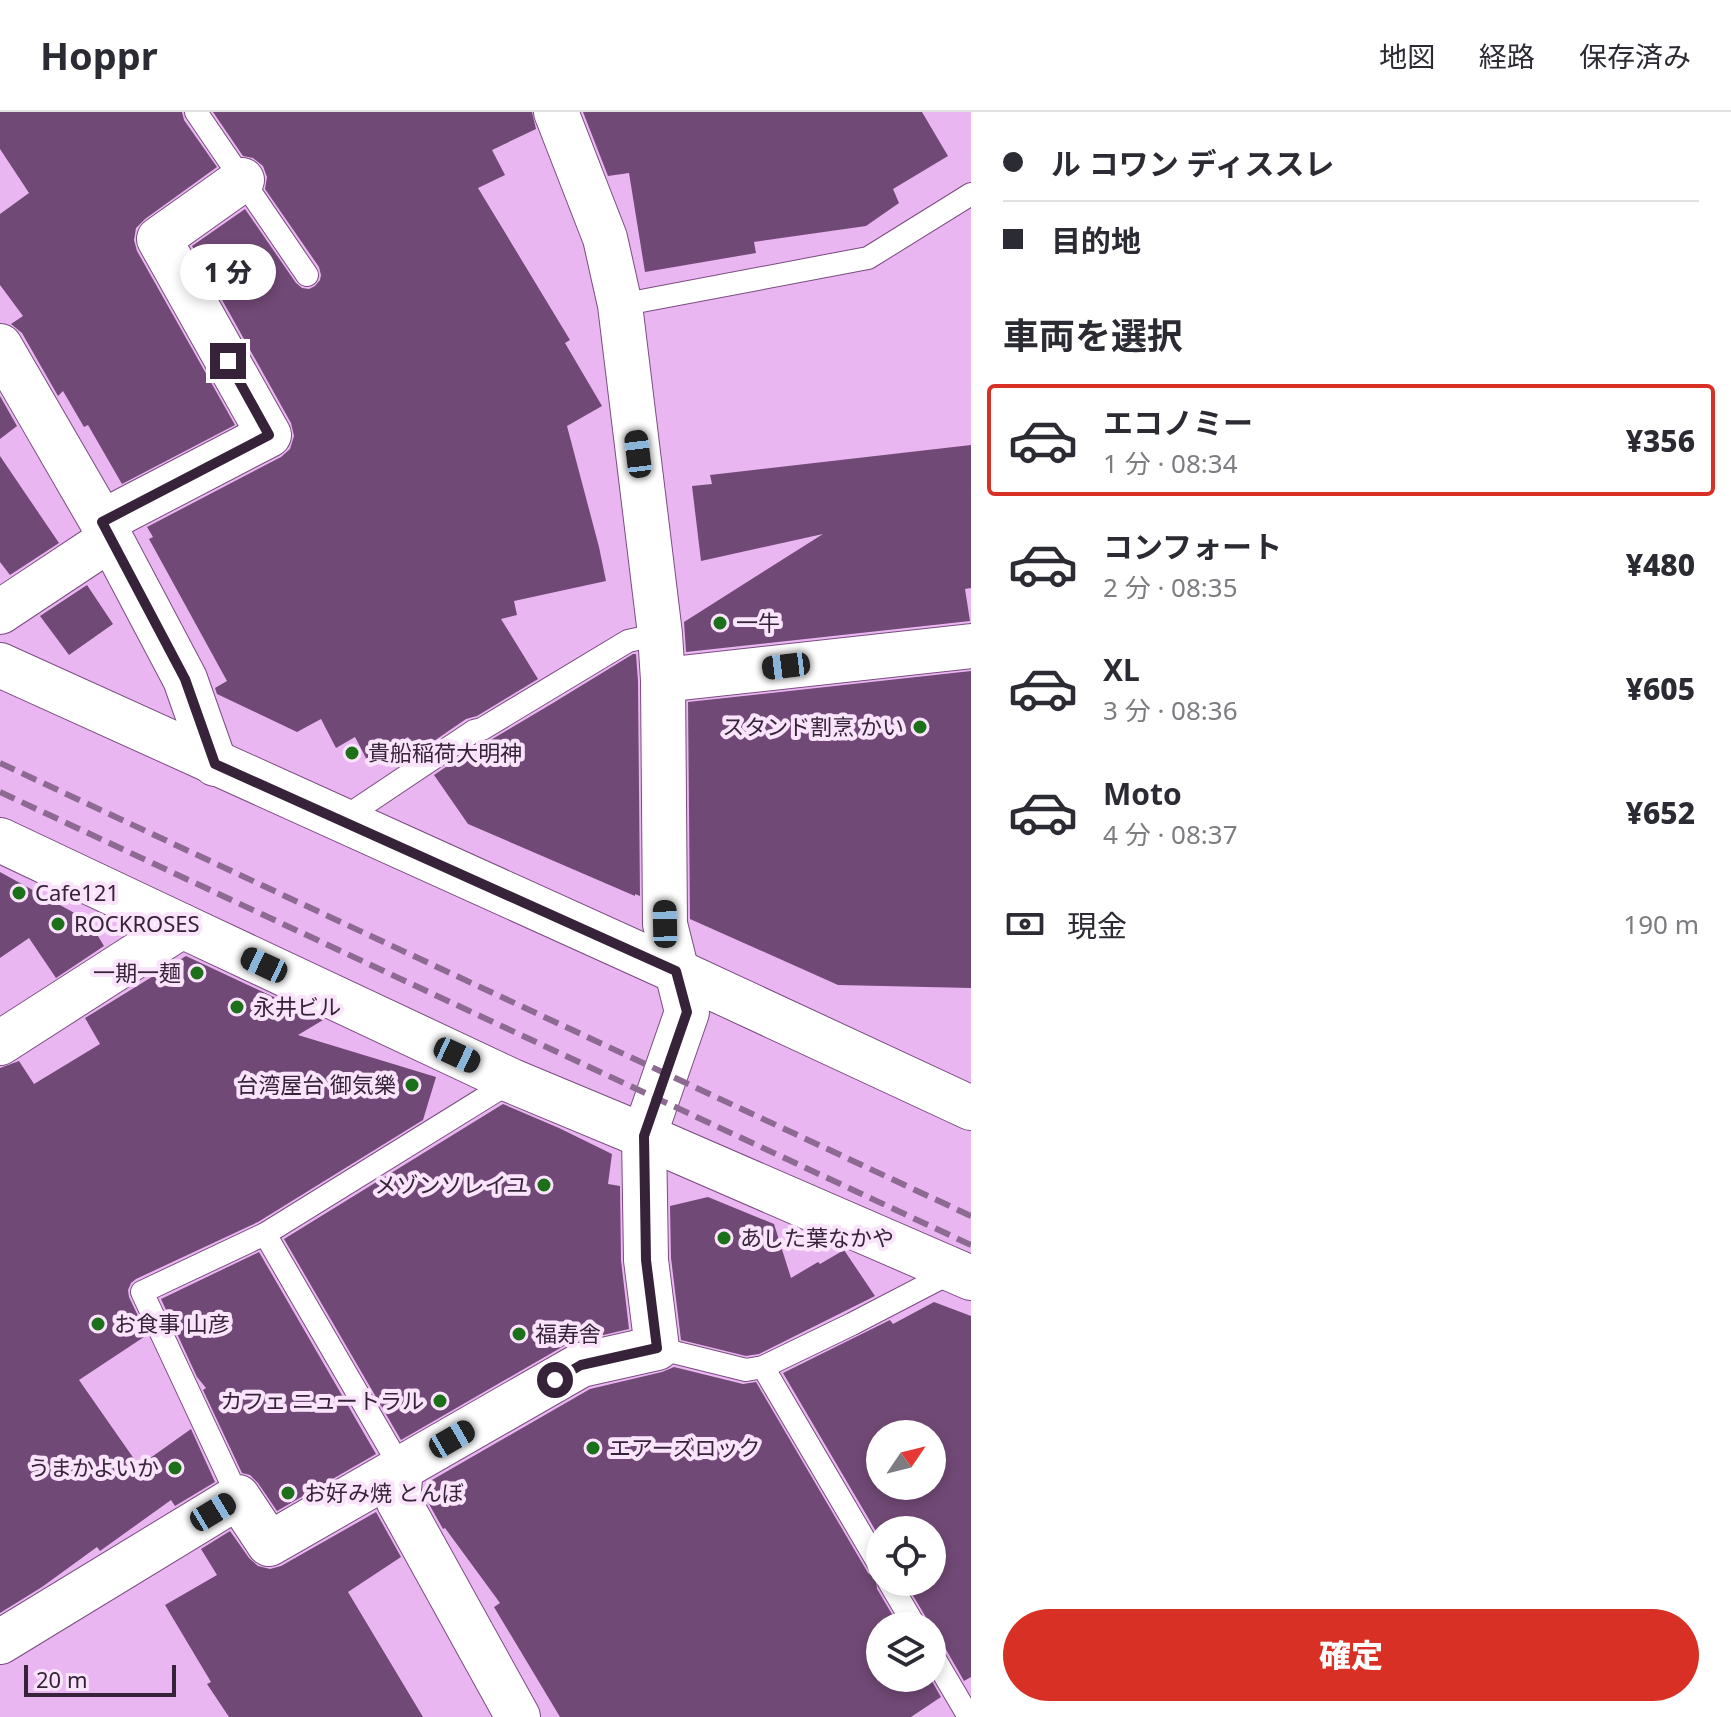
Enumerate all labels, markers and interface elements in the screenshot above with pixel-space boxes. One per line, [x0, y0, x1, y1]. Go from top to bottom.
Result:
text: Hoppr [40, 29, 158, 81]
text: 地図 [1379, 37, 1435, 75]
text: 経路 [1479, 37, 1535, 75]
text: 保存済み [1579, 37, 1691, 75]
text: ル コワン ディススレ [1051, 143, 1335, 184]
text: 目的地 [1051, 220, 1141, 261]
callout: 1 分 [180, 245, 276, 301]
text: 1 分 [204, 254, 252, 290]
text: 車両を選択 [1003, 311, 1183, 360]
route end [210, 343, 246, 379]
text: エコノミー [1103, 402, 1253, 443]
icon: car [1007, 404, 1079, 476]
text: ¥356 [1626, 420, 1695, 461]
car [623, 429, 653, 479]
text: 1 分 · 08:34 [1103, 445, 1238, 481]
text: コンフォート [1103, 526, 1282, 567]
icon: car [1007, 528, 1079, 600]
text: ¥480 [1626, 544, 1695, 585]
text: 2 分 · 08:35 [1103, 569, 1238, 605]
place label: 一牛 [736, 607, 780, 637]
marker: 一牛 [711, 614, 729, 632]
text: XL [1103, 649, 1140, 690]
car [761, 651, 811, 681]
icon: car [1007, 652, 1079, 724]
text: ¥605 [1626, 668, 1695, 709]
text: 3 分 · 08:36 [1103, 692, 1238, 728]
place label: スタンド割烹 かい [722, 711, 904, 741]
marker: スタンド割烹 かい [911, 718, 929, 736]
place label: 貴船稲荷大明神 [368, 737, 522, 767]
marker: 貴船稲荷大明神 [343, 744, 361, 762]
text: Moto [1103, 773, 1182, 814]
icon: car [1007, 776, 1079, 848]
text: ¥652 [1626, 792, 1695, 833]
text: 4 分 · 08:37 [1103, 816, 1238, 852]
place label: Cafe121 [35, 877, 119, 907]
marker: Cafe121 [10, 884, 28, 902]
car [653, 900, 677, 948]
icon: cash [1003, 902, 1047, 946]
text: 現金 [1067, 905, 1127, 946]
text: 190 m [1623, 906, 1699, 942]
place label: ROCKROSES [74, 908, 200, 938]
marker: ROCKROSES [49, 915, 67, 933]
car [237, 944, 291, 986]
place label: 一期一麺 [93, 957, 181, 987]
marker: 一期一麺 [188, 964, 206, 982]
place label: 永井ビル [253, 991, 341, 1021]
marker: 永井ビル [228, 998, 246, 1016]
car [430, 1034, 484, 1076]
place label: 台湾屋台 御気樂 [236, 1069, 396, 1099]
marker: 台湾屋台 御気樂 [403, 1076, 421, 1094]
place label: メゾンソレイユ [374, 1169, 528, 1199]
marker: メゾンソレイユ [535, 1176, 553, 1194]
place label: あした葉なかや [740, 1222, 894, 1252]
marker: あした葉なかや [715, 1229, 733, 1247]
place label: お食事 山彦 [114, 1308, 230, 1338]
marker: お食事 山彦 [89, 1315, 107, 1333]
place label: 福寿舎 [535, 1318, 601, 1348]
marker: 福寿舎 [510, 1325, 528, 1343]
route start [537, 1362, 573, 1398]
place label: カフェ ニュートラル [220, 1385, 424, 1415]
marker: カフェ ニュートラル [431, 1392, 449, 1410]
car [425, 1417, 479, 1461]
north arrow [866, 1420, 946, 1500]
map controls [866, 1420, 946, 1692]
place label: エアーズロック [609, 1432, 761, 1462]
marker: エアーズロック [584, 1439, 602, 1457]
place label: うまかよいか [28, 1452, 159, 1482]
marker: うまかよいか [166, 1459, 184, 1477]
place label: お好み焼 とんぼ [304, 1477, 464, 1507]
marker: お好み焼 とんぼ [279, 1484, 297, 1502]
car [186, 1489, 240, 1535]
button: locate [866, 1516, 946, 1596]
button: 確定 [1003, 1609, 1699, 1701]
button: layers [866, 1612, 946, 1692]
scale bar [24, 1661, 176, 1697]
text: 20 m [36, 1664, 87, 1694]

